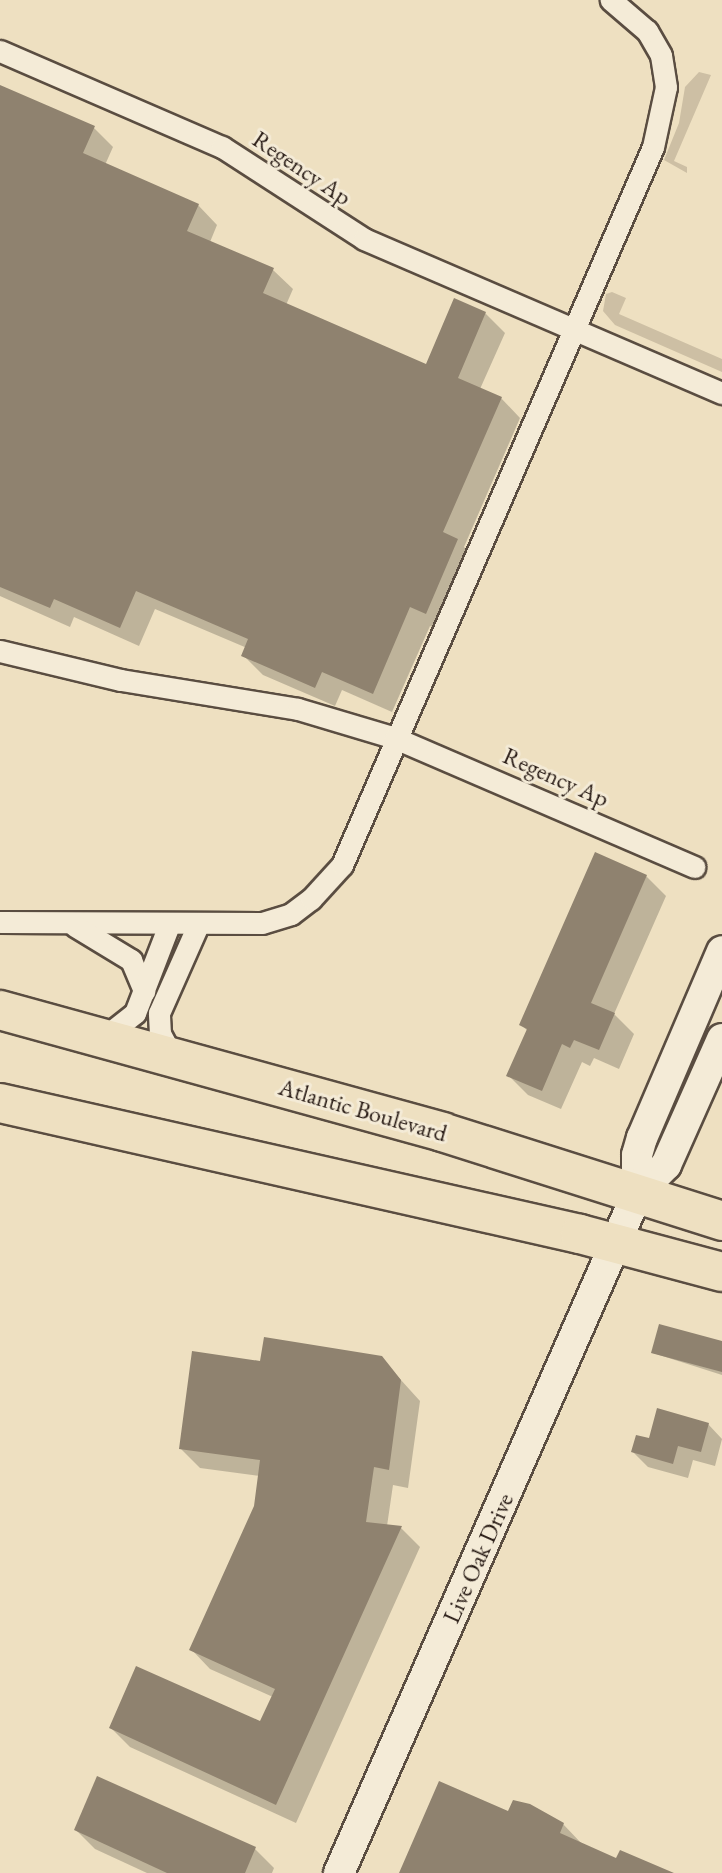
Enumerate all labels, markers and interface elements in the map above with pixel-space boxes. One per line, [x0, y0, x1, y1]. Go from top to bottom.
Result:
street label: Regency Ap [247, 125, 357, 211]
street label: Regency Ap [499, 741, 613, 813]
street label: Atlantic Boulevard [276, 1072, 450, 1148]
street label: Live Oak Drive [437, 1489, 519, 1627]

